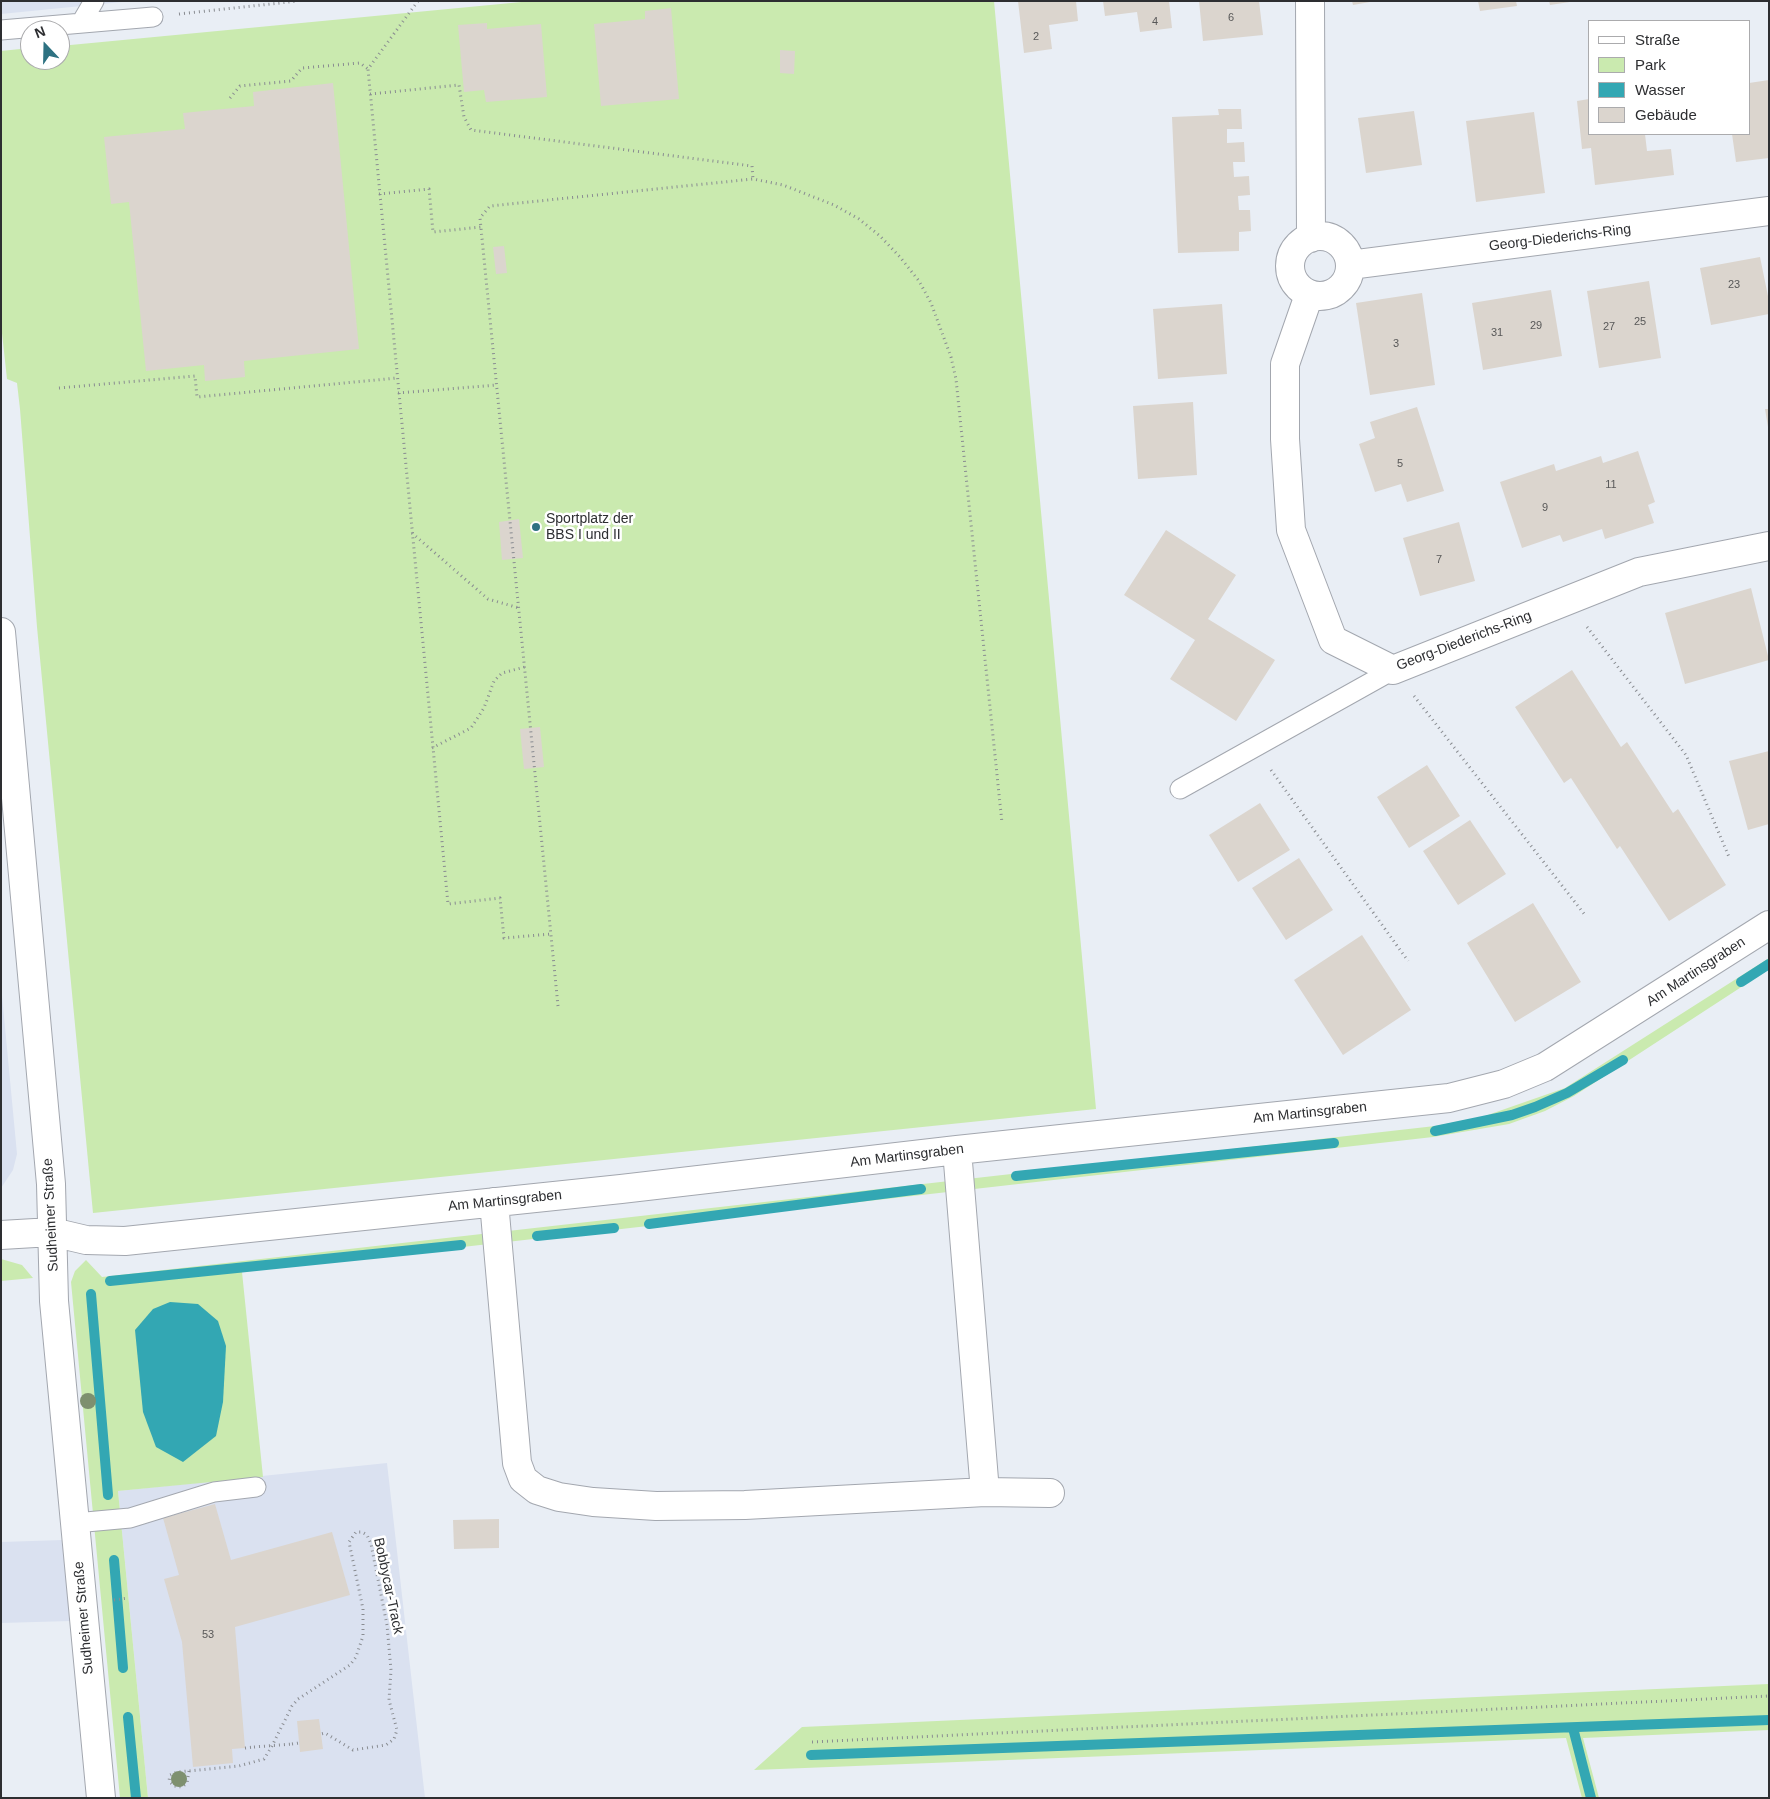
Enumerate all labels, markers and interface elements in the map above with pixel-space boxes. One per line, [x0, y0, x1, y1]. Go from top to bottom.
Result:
house number: 6 [1228, 11, 1234, 25]
house number: 4 [1152, 15, 1158, 29]
north arrow [20, 20, 70, 70]
legend [1588, 20, 1750, 135]
text: N [32, 23, 48, 41]
house number: 2 [1033, 30, 1039, 44]
text: Straße [1635, 31, 1680, 48]
text: Park [1635, 56, 1666, 73]
text: Wasser [1635, 81, 1685, 98]
text: Gebäude [1635, 106, 1697, 123]
street label: Georg-Diederichs-Ring [1488, 221, 1632, 255]
house number: 23 [1728, 278, 1740, 292]
house number: 25 [1634, 315, 1646, 329]
house number: 29 [1530, 319, 1542, 333]
house number: 27 [1603, 320, 1615, 334]
house number: 31 [1491, 326, 1503, 340]
house number: 3 [1393, 337, 1399, 351]
house number: 5 [1397, 457, 1403, 471]
house number: 11 [1605, 478, 1617, 492]
house number: 9 [1542, 501, 1548, 515]
place label: Sportplatz der BBS I und II [546, 511, 633, 544]
marker: Sportplatz der BBS I und II [530, 521, 542, 533]
house number: 7 [1436, 553, 1442, 567]
street label: Georg-Diederichs-Ring [1394, 608, 1534, 674]
street label: Am Martinsgraben [1643, 934, 1749, 1010]
street label: Am Martinsgraben [1252, 1099, 1368, 1127]
street label: Am Martinsgraben [849, 1141, 965, 1171]
street label: Sudheimer Straße [40, 1158, 62, 1272]
street label: Am Martinsgraben [447, 1187, 563, 1215]
street label: Bobbycar-Track [370, 1536, 406, 1636]
street label: Sudheimer Straße [71, 1561, 97, 1675]
house number: 53 [202, 1628, 214, 1642]

